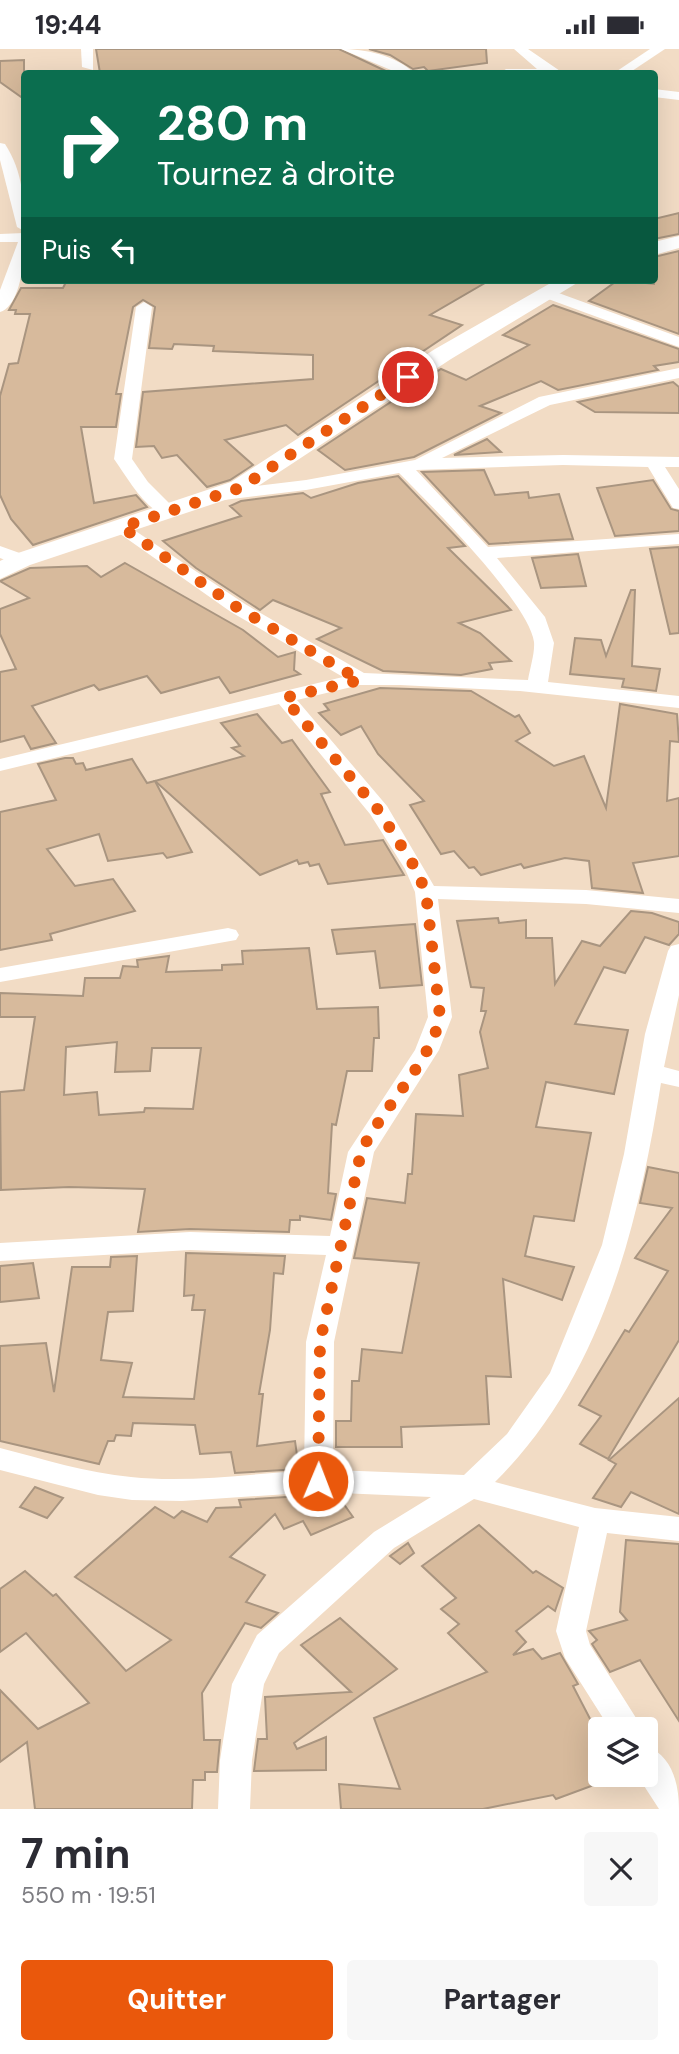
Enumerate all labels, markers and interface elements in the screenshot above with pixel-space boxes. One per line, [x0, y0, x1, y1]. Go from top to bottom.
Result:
text: 19:44 [35, 8, 101, 42]
text: 280 m [157, 91, 308, 155]
icon: right [42, 98, 133, 189]
text: Tournez à droite [157, 153, 395, 195]
icon: left [105, 231, 143, 269]
text: Puis [42, 233, 91, 267]
pin [378, 347, 438, 407]
icon: arrive [389, 358, 427, 396]
position arrow [281, 1444, 355, 1518]
map controls [588, 1717, 658, 1787]
button: layers [588, 1717, 658, 1787]
text: 7 min [21, 1826, 130, 1881]
button: close [584, 1832, 658, 1906]
text: 550 m · 19:51 [21, 1880, 156, 1910]
button: Quitter [21, 1960, 333, 2040]
button: Partager [347, 1960, 658, 2040]

